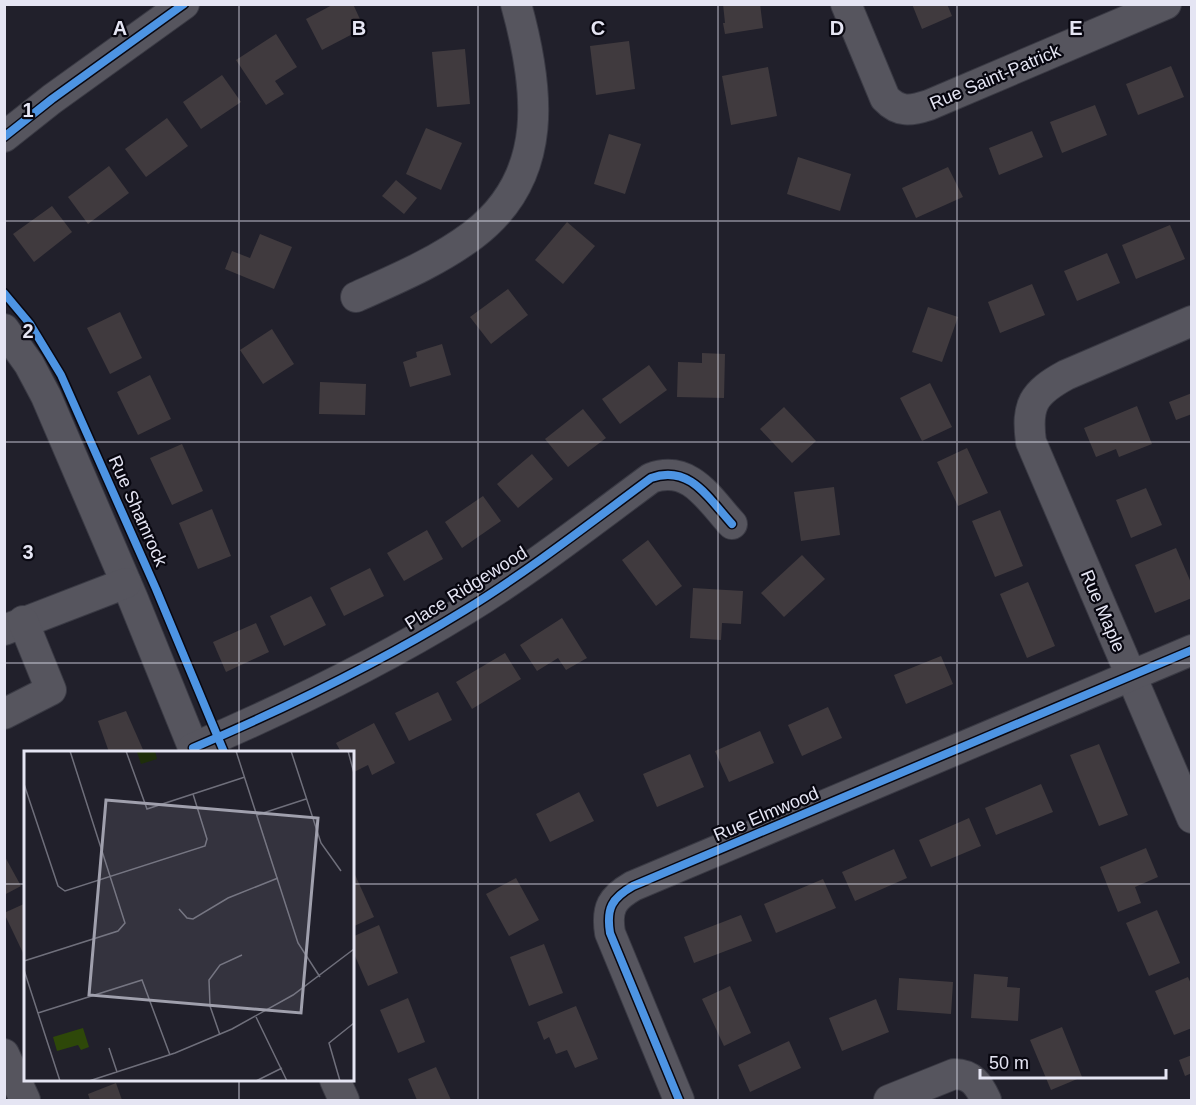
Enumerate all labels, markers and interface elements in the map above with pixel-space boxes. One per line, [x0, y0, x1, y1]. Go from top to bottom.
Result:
text: A [113, 17, 127, 39]
text: B [352, 17, 366, 39]
text: C [591, 17, 605, 39]
text: D [830, 17, 844, 39]
text: E [1069, 17, 1083, 39]
street label: Rue Saint-Patrick [927, 40, 1064, 114]
text: 1 [22, 99, 34, 121]
text: 2 [22, 320, 34, 342]
street label: Rue Shamrock [105, 453, 172, 570]
text: 3 [22, 541, 34, 563]
street label: Place Ridgewood [401, 542, 531, 634]
street label: Rue Maple [1077, 567, 1129, 655]
inset map [24, 751, 354, 1081]
street label: Rue Elmwood [711, 783, 821, 845]
scale bar [980, 1042, 1166, 1080]
text: 50 m [989, 1053, 1029, 1073]

